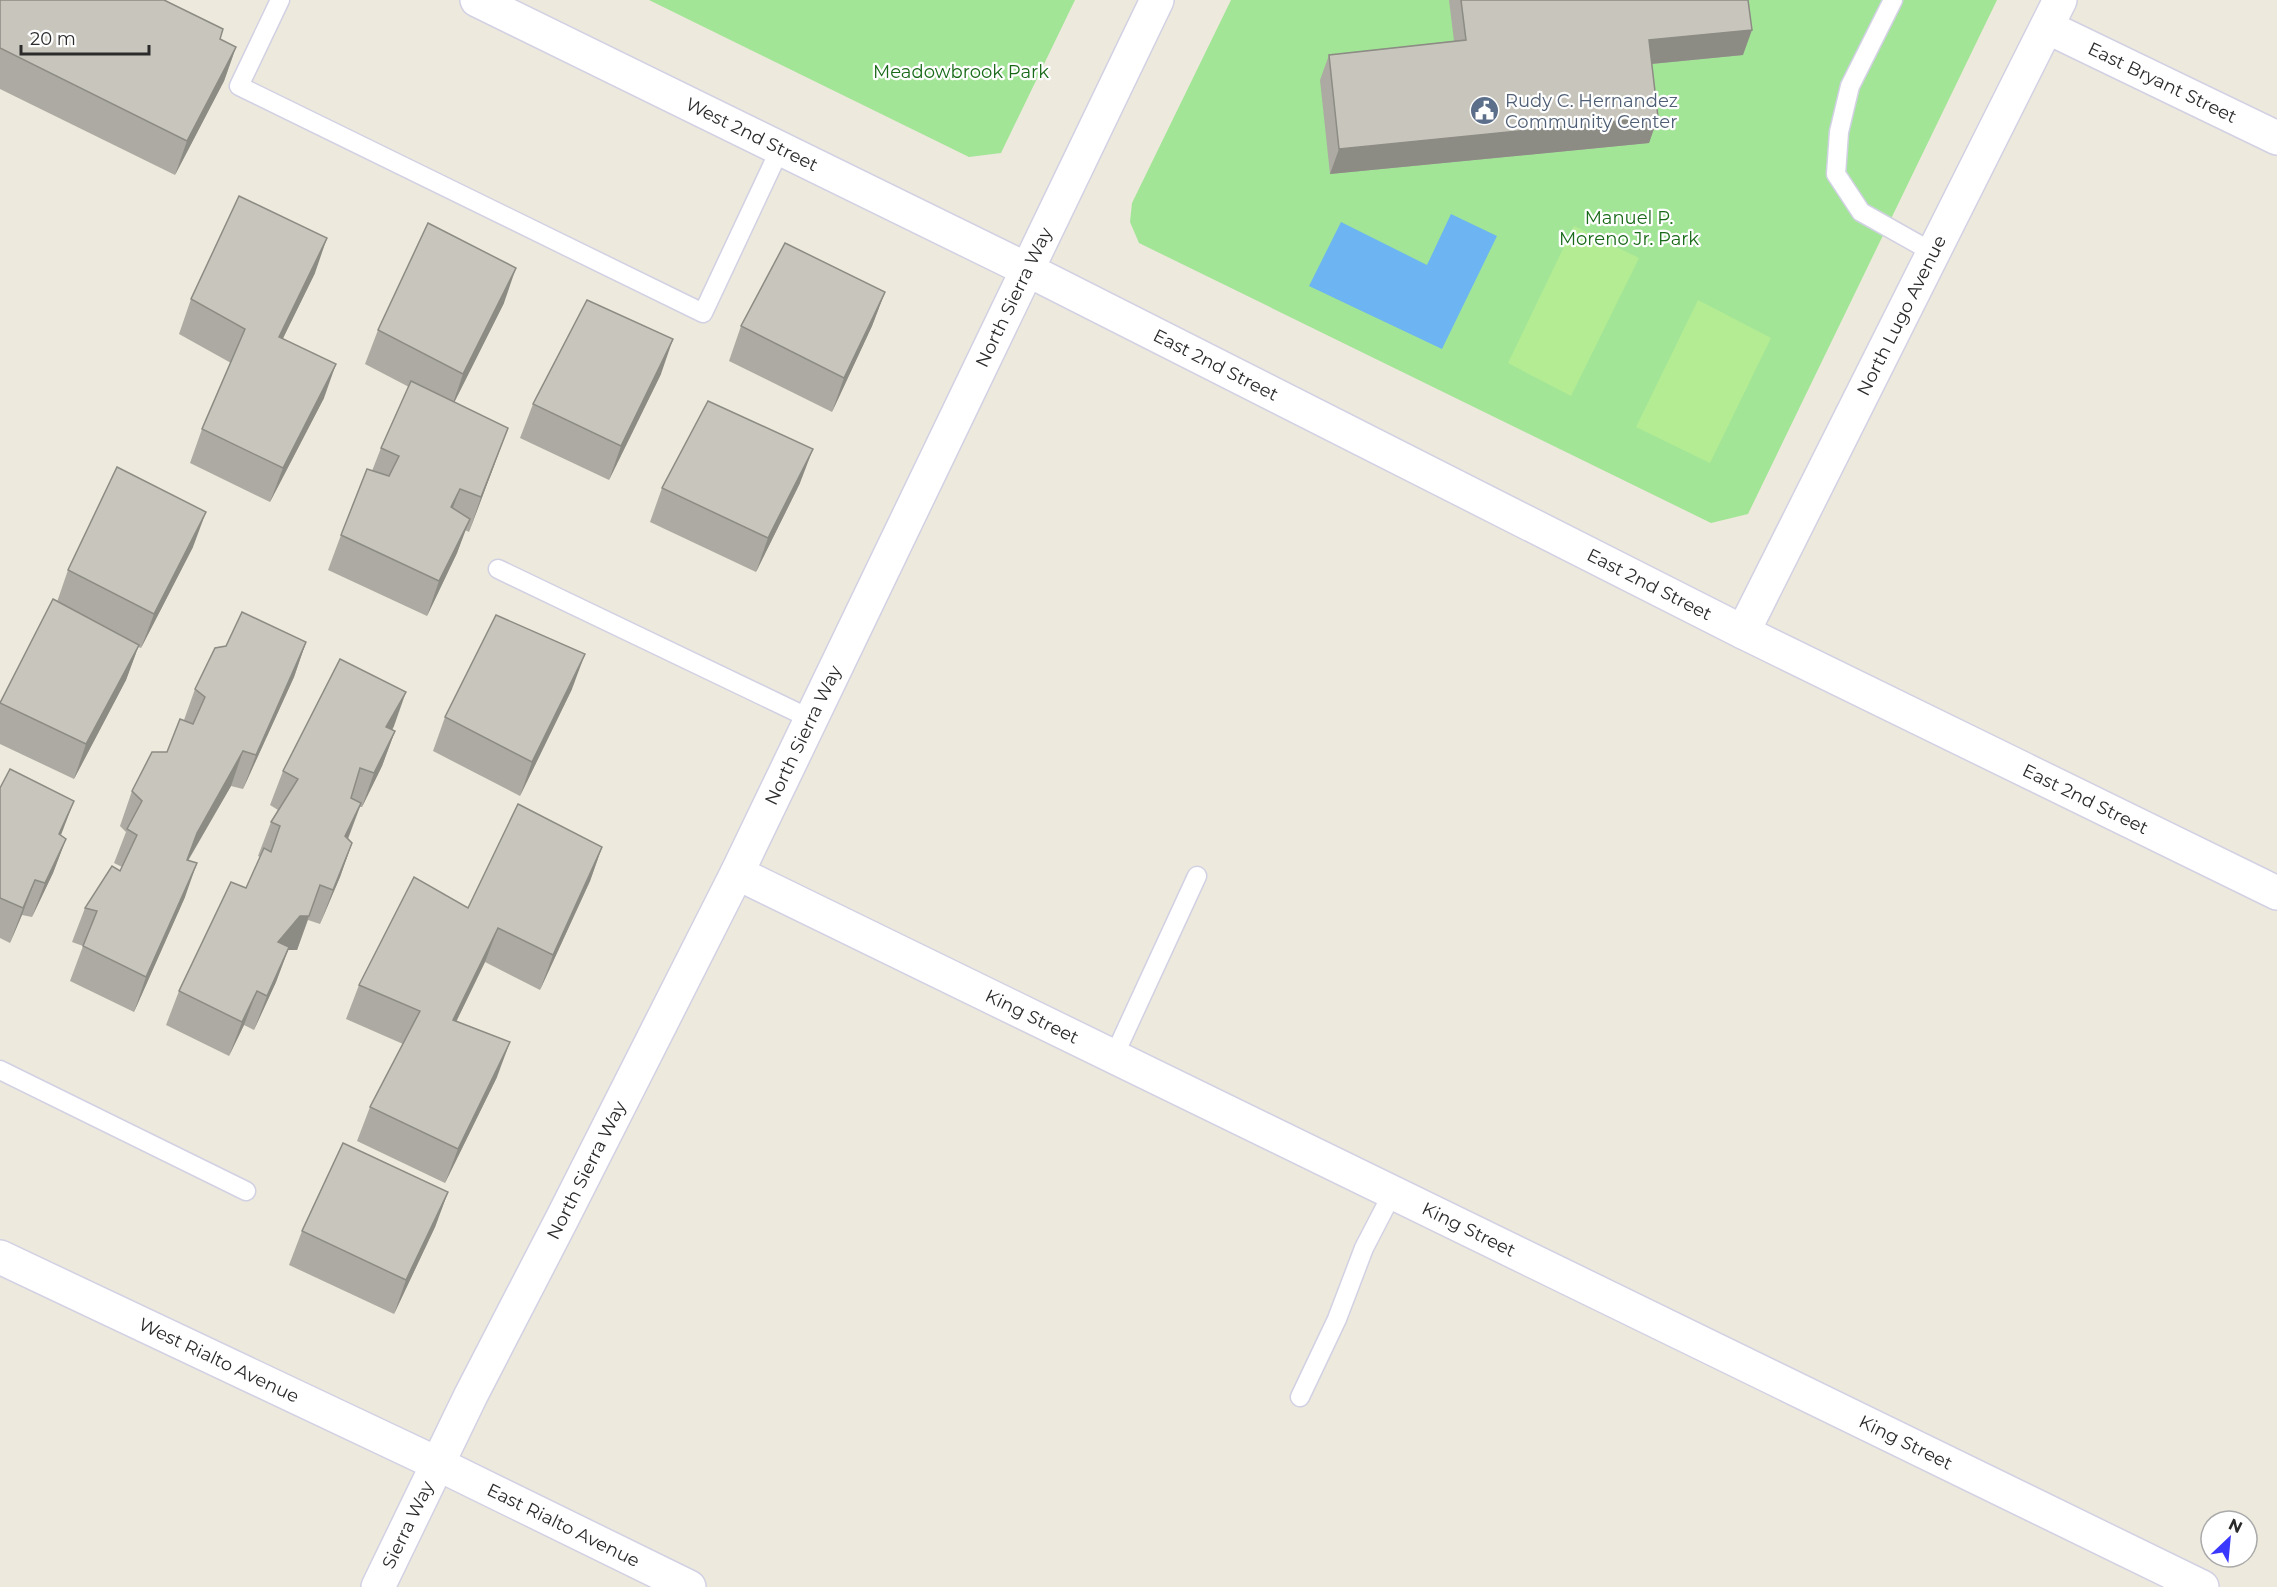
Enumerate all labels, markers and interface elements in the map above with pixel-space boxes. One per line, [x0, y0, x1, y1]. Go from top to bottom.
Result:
scale bar [21, 18, 148, 56]
text: 20 m [30, 28, 76, 50]
street label: East Bryant Street [2084, 37, 2240, 128]
park label: Meadowbrook Park [873, 61, 1049, 83]
place label: Rudy C. Hernandez Community Center [1505, 90, 1678, 133]
street label: West 2nd Street [682, 93, 822, 176]
public building icon: Rudy C. Hernandez Community Center [1468, 95, 1500, 127]
park label: Manuel P. Moreno Jr. Park [1559, 207, 1699, 250]
street label: North Sierra Way [971, 224, 1057, 371]
street label: North Lugo Avenue [1852, 232, 1951, 399]
street label: East 2nd Street [1150, 324, 1282, 406]
street label: East 2nd Street [1583, 544, 1715, 625]
street label: North Sierra Way [760, 662, 846, 809]
street label: East 2nd Street [2019, 759, 2152, 839]
street label: King Street [981, 985, 1082, 1049]
street label: North Sierra Way [542, 1097, 631, 1243]
street label: King Street [1418, 1198, 1519, 1262]
street label: West Rialto Avenue [135, 1313, 303, 1408]
street label: King Street [1855, 1410, 1956, 1475]
street label: Sierra Way [378, 1477, 439, 1572]
street label: East Rialto Avenue [483, 1479, 643, 1572]
north arrow [2199, 1509, 2259, 1569]
text: N [2225, 1515, 2245, 1537]

